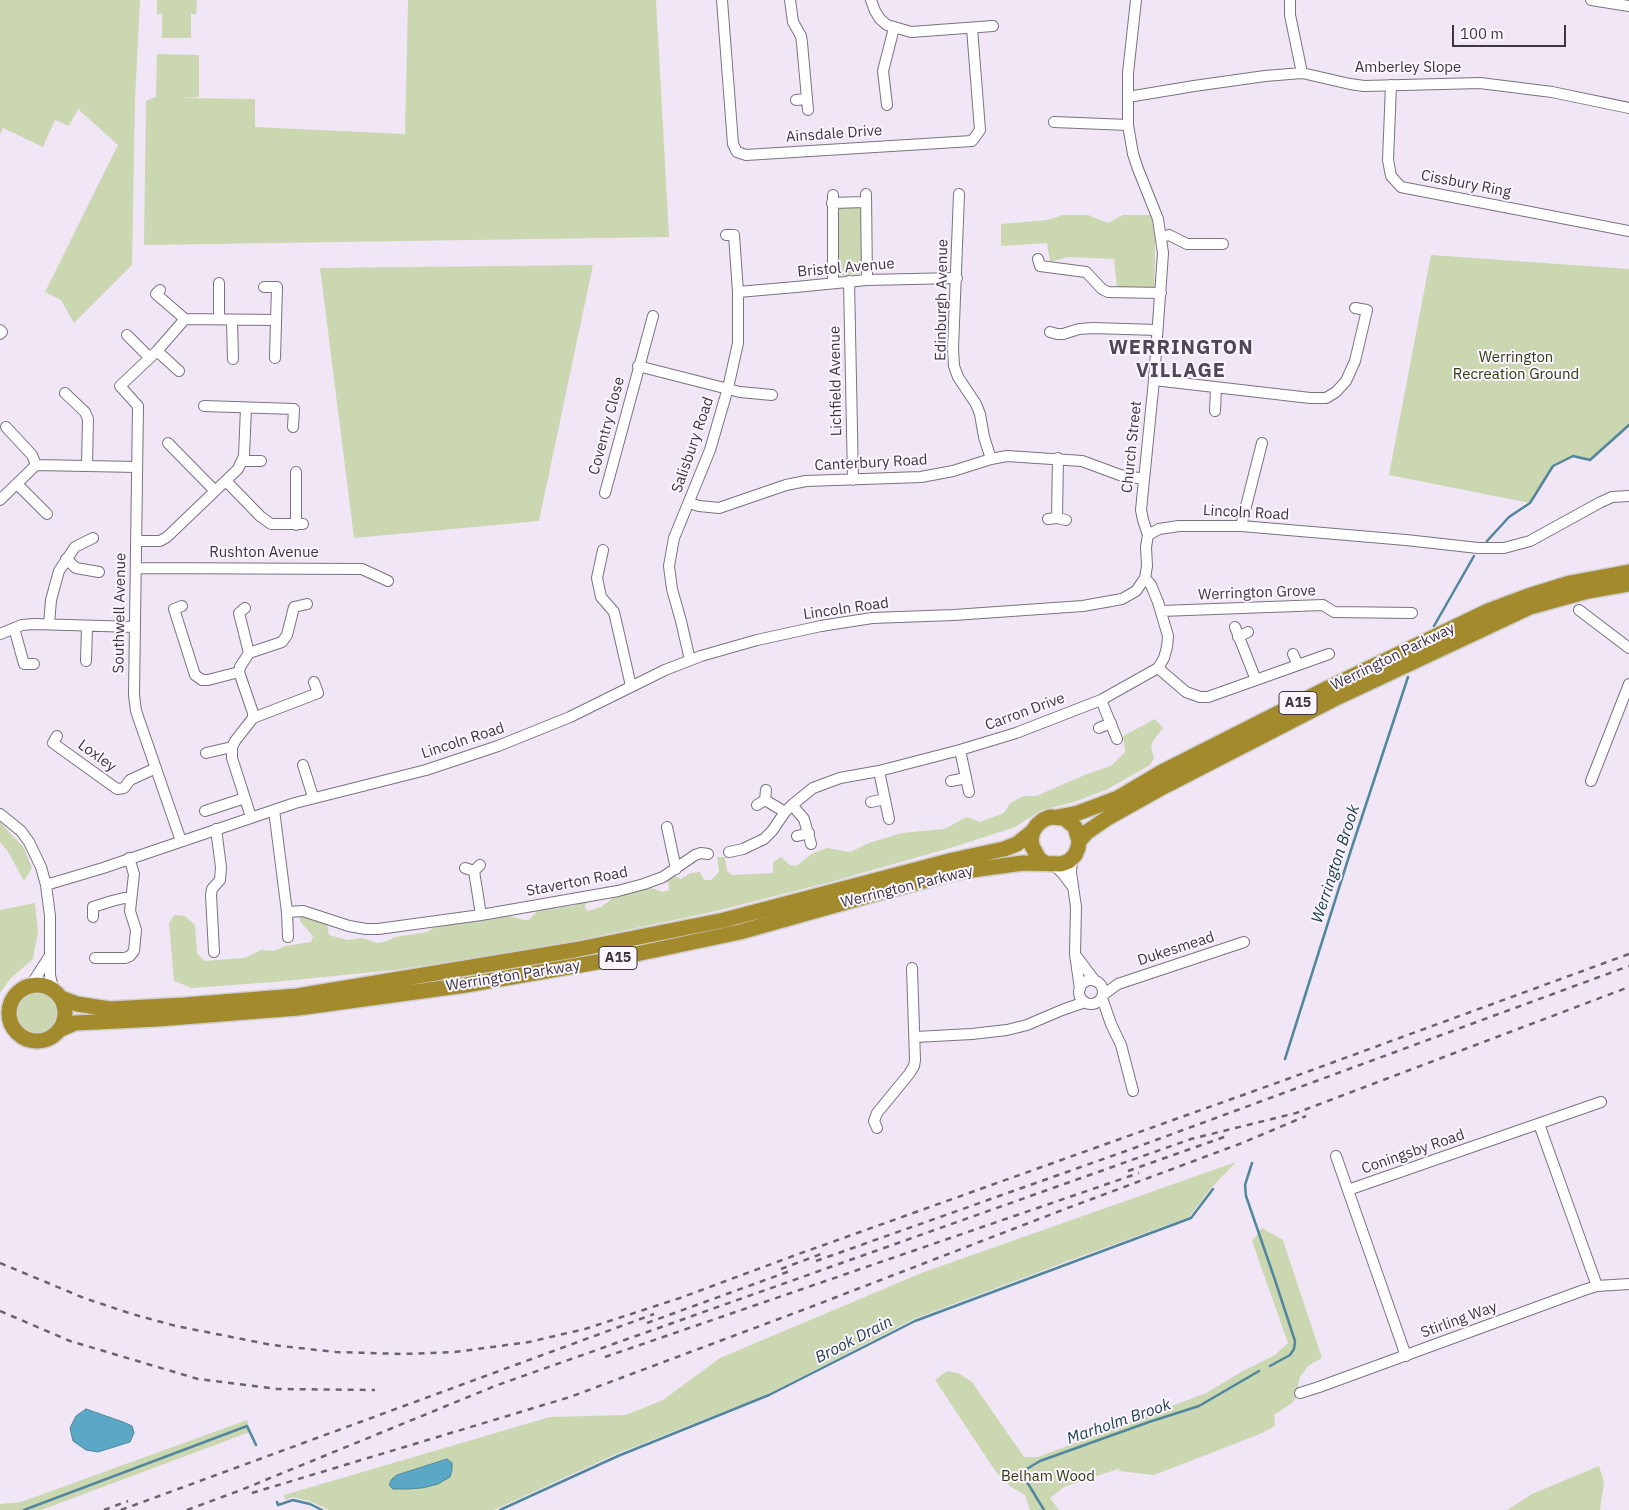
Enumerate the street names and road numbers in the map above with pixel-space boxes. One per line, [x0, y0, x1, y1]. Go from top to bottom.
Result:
street label: Amberley Slope [1355, 59, 1461, 77]
street label: Ainsdale Drive [785, 122, 883, 146]
street label: Cissbury Ring [1419, 166, 1513, 202]
street label: Edinburgh Avenue [932, 239, 952, 361]
street label: Bristol Avenue [797, 255, 895, 281]
street label: Lichfield Avenue [826, 326, 846, 436]
street label: Coventry Close [585, 375, 629, 477]
street label: Salisbury Road [668, 395, 718, 495]
street label: Church Street [1118, 400, 1146, 494]
street label: Canterbury Road [814, 451, 928, 475]
street label: Lincoln Road [1202, 502, 1290, 524]
street label: Rushton Avenue [209, 544, 319, 562]
street label: Southwell Avenue [110, 552, 130, 674]
street label: Werrington Grove [1198, 582, 1316, 604]
street label: Lincoln Road [802, 594, 890, 624]
street label: Werrington Parkway [1328, 619, 1458, 695]
street label: Carron Drive [983, 689, 1067, 735]
road number: A15 [1279, 691, 1317, 714]
street label: Lincoln Road [419, 719, 507, 763]
street label: Loxley [74, 736, 120, 776]
street label: Werrington Parkway [839, 862, 975, 912]
street label: Staverton Road [525, 863, 629, 901]
street label: Dukesmead [1135, 928, 1217, 970]
road number: A15 [599, 946, 637, 970]
street label: Werrington Parkway [445, 957, 581, 995]
street label: Coningsby Road [1359, 1126, 1467, 1178]
street label: Stirling Way [1418, 1298, 1500, 1342]

